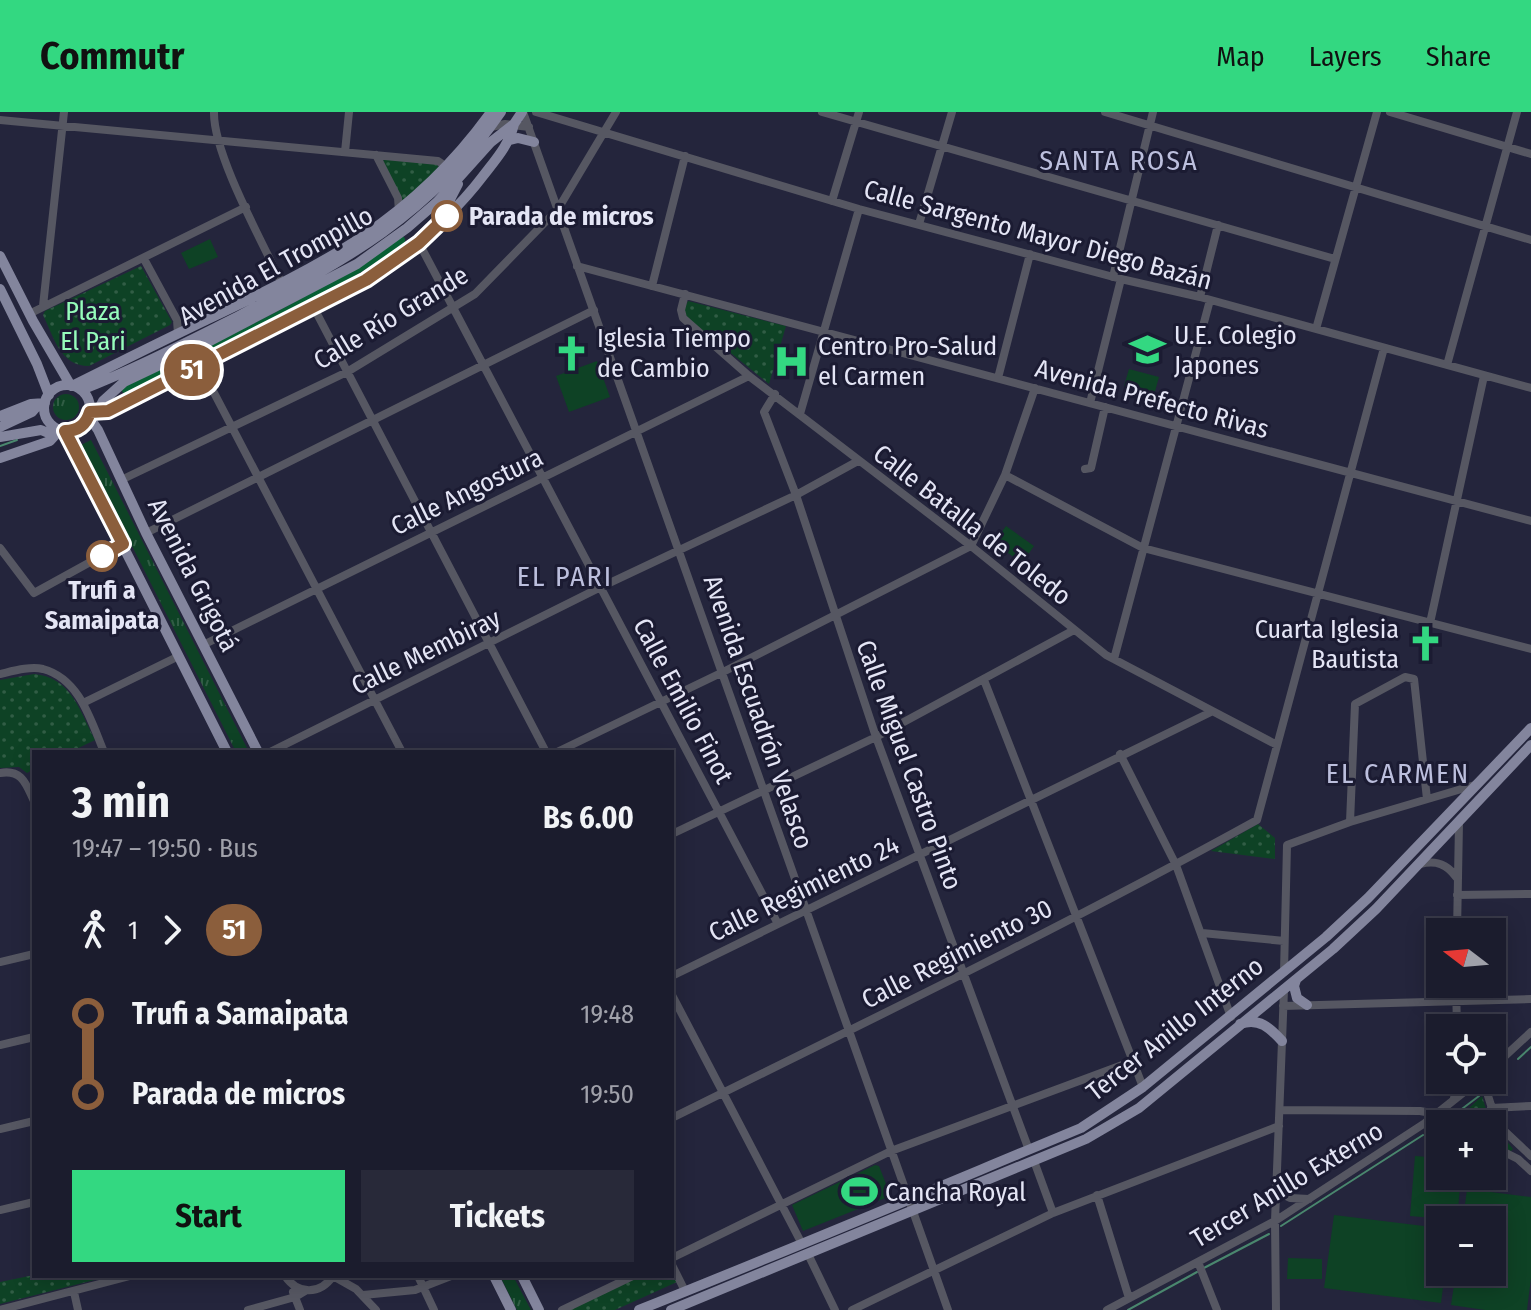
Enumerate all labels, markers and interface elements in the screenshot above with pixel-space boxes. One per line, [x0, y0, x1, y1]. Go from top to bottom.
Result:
text: Commutr [40, 33, 184, 79]
text: Map [1216, 40, 1265, 73]
text: Layers [1309, 40, 1382, 73]
text: Share [1426, 40, 1491, 73]
district label: SANTA ROSA [1039, 144, 1199, 177]
street label: Calle Sargento Mayor Diego Bazán [860, 174, 1216, 296]
street label: Avenida El Trompillo [174, 200, 378, 332]
marker: Parada de micros [432, 201, 462, 231]
place label: Parada de micros [469, 201, 654, 232]
street label: Calle Río Grande [308, 260, 474, 376]
park label: Plaza El Pari [60, 296, 126, 357]
place label: U.E. Colegio Japones [1174, 320, 1297, 381]
place label: Iglesia Tiempo de Cambio [597, 323, 751, 384]
place label: Centro Pro-Salud el Carmen [818, 331, 997, 392]
school or university icon: U.E. Colegio Japones [1129, 331, 1167, 369]
church icon: Iglesia Tiempo de Cambio [552, 334, 590, 372]
hospital icon: Centro Pro-Salud el Carmen [773, 342, 811, 380]
line badge: 51 [156, 344, 228, 396]
text: 51 [180, 353, 204, 386]
street label: Avenida Prefecto Rivas [1032, 353, 1272, 445]
street label: Calle Batalla de Toledo [867, 438, 1077, 612]
street label: Calle Angostura [386, 442, 548, 542]
street label: Avenida Grigotá [141, 493, 245, 657]
marker: Trufi a Samaipata [87, 541, 117, 571]
district label: EL PARI [517, 560, 613, 593]
street label: Avenida Escuadrón Velasco [697, 571, 819, 853]
place label: Trufi a Samaipata [45, 575, 159, 636]
street label: Calle Membiray [346, 602, 506, 701]
street label: Calle Emilio Finot [626, 613, 740, 789]
place label: Cuarta Iglesia Bautista [1255, 614, 1399, 675]
church icon: Cuarta Iglesia Bautista [1406, 625, 1444, 663]
street label: Calle Miguel Castro Pinto [849, 636, 969, 894]
district label: EL CARMEN [1326, 757, 1470, 790]
text: 3 min [72, 776, 170, 829]
text: Bs 6.00 [543, 800, 634, 836]
street label: Calle Regimiento 24 [704, 829, 904, 949]
text: 19:47 – 19:50 · Bus [72, 833, 258, 864]
street label: Calle Regimiento 30 [857, 893, 1057, 1015]
icon: walk [72, 908, 116, 952]
icon: forward [150, 908, 194, 952]
text: 51 [222, 913, 246, 946]
text: 1 [128, 915, 138, 946]
north arrow [1426, 918, 1506, 998]
map controls [1426, 918, 1506, 1286]
street label: Tercer Anillo Interno [1080, 950, 1270, 1108]
text: Trufi a Samaipata [132, 996, 348, 1032]
text: 19:48 [580, 999, 634, 1030]
button: locate [1426, 1014, 1506, 1094]
text: Parada de micros [132, 1076, 345, 1112]
text: 19:50 [580, 1079, 634, 1110]
button: + [1426, 1110, 1506, 1190]
street label: Tercer Anillo Externo [1185, 1115, 1389, 1255]
button: Start [72, 1170, 345, 1262]
button: Tickets [361, 1170, 634, 1262]
sports icon: Cancha Royal [840, 1173, 878, 1211]
place label: Cancha Royal [885, 1177, 1026, 1208]
button: − [1426, 1206, 1506, 1286]

